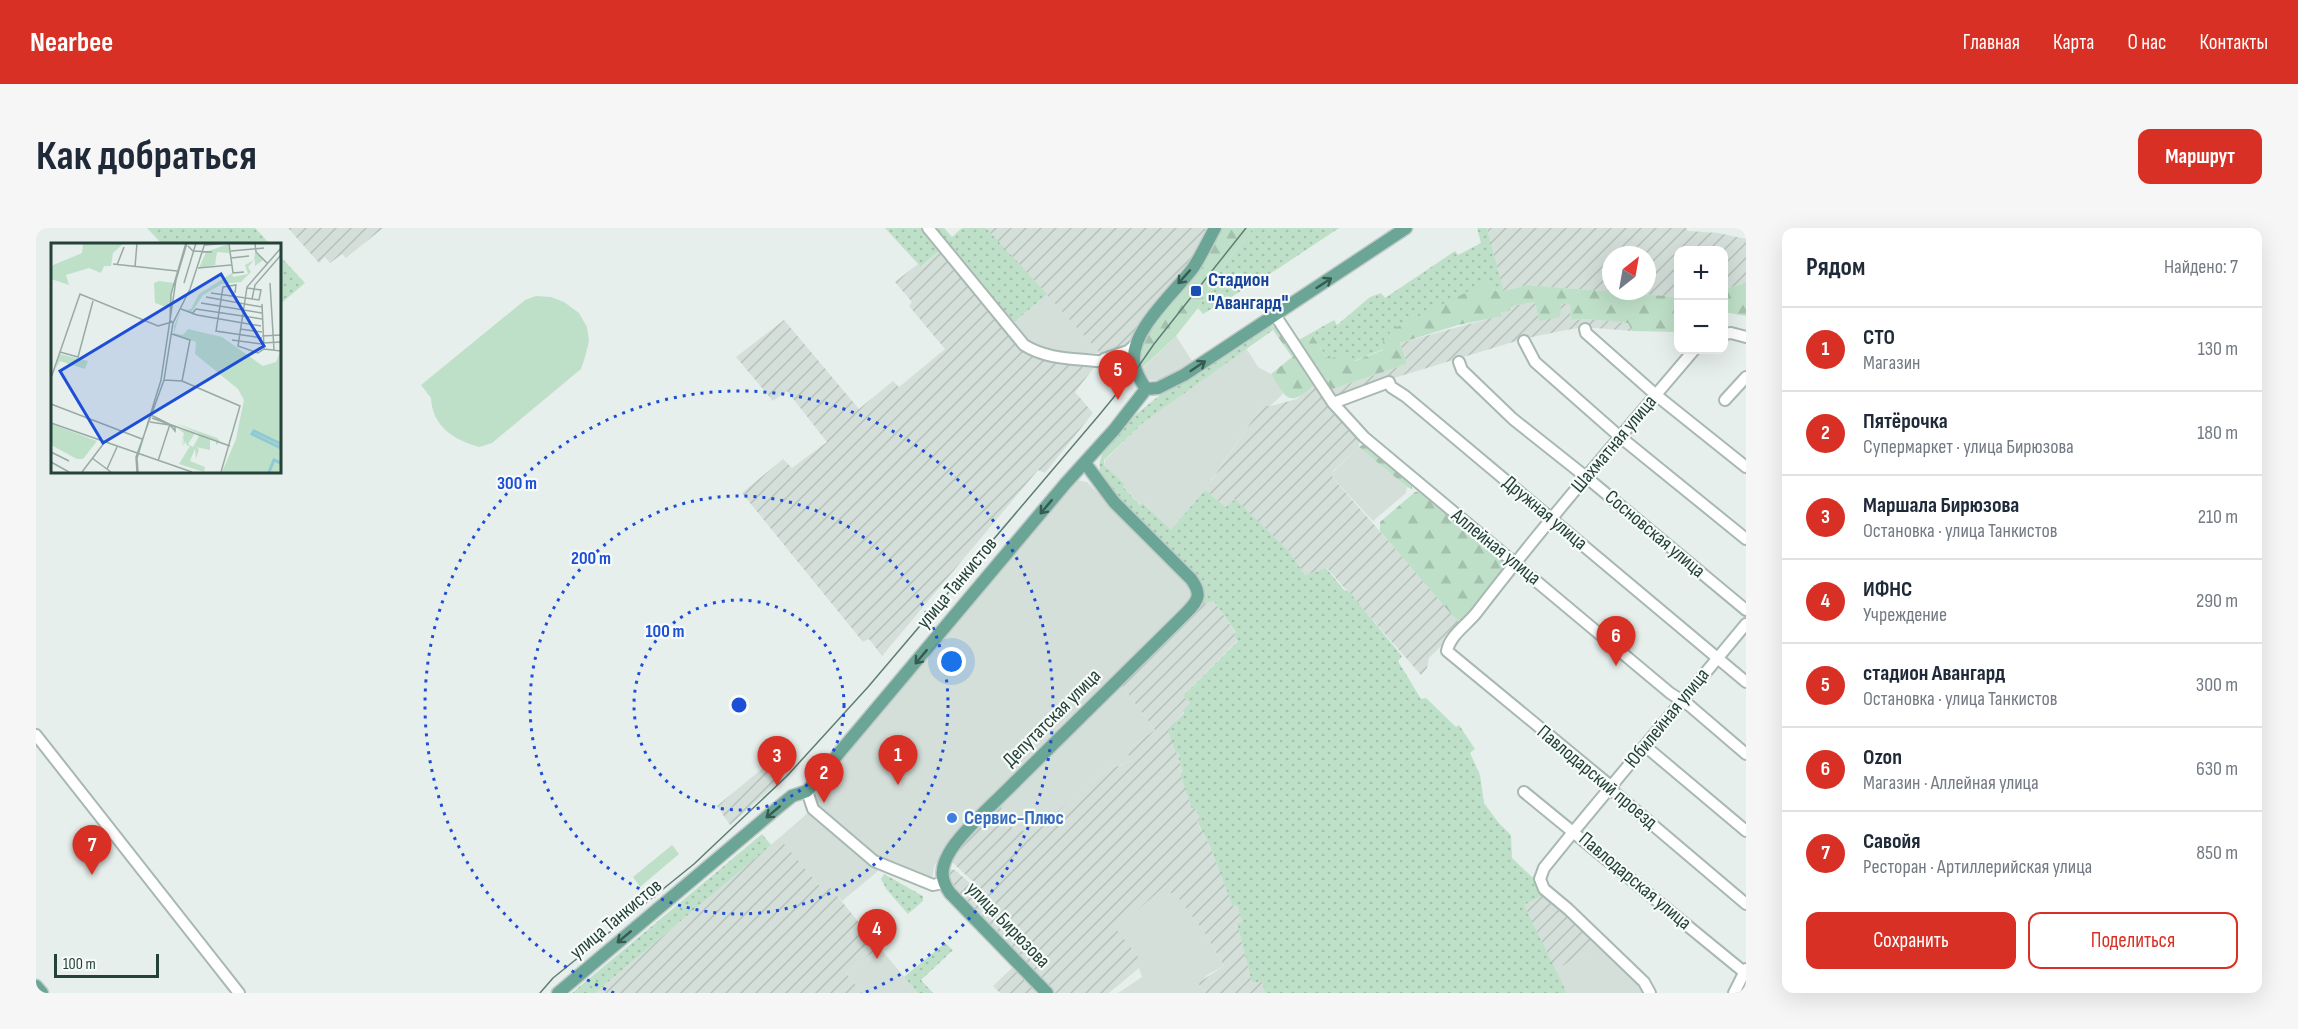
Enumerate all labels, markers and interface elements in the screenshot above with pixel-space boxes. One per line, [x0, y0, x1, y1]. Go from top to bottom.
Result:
text: Nearbee [30, 26, 113, 59]
text: Главная [1963, 30, 2020, 55]
text: Карта [2053, 30, 2094, 55]
text: О нас [2127, 30, 2166, 55]
text: Контакты [2199, 30, 2268, 55]
button: Маршрут [2138, 129, 2262, 184]
text: Как добраться [36, 131, 257, 182]
inset map [51, 243, 280, 472]
north arrow [1602, 246, 1656, 300]
map controls [1674, 246, 1728, 354]
button: + [1674, 246, 1728, 300]
text: Рядом [1806, 252, 1865, 283]
text: Найдено: 7 [2164, 255, 2238, 279]
place label: Стадион "Авангард" [1208, 268, 1289, 315]
one-way arrow [1177, 270, 1191, 285]
one-way arrow [1315, 276, 1332, 289]
marker: Стадион "Авангард" [1189, 284, 1203, 298]
button: − [1674, 300, 1728, 354]
text: СТО [1863, 324, 1895, 351]
text: 1 [1822, 337, 1829, 361]
text: 130 m [2198, 337, 2238, 361]
pin: 5 [1098, 350, 1138, 400]
text: Магазин [1863, 351, 1920, 375]
one-way arrow [1189, 359, 1206, 371]
street label: Шахматная улица [1566, 390, 1662, 498]
text: Пятёрочка [1863, 408, 1948, 435]
text: 2 [1821, 421, 1830, 445]
text: 180 m [2197, 421, 2238, 445]
text: Супермаркет · улица Бирюзова [1863, 435, 2074, 459]
street label: Дружная улица [1498, 471, 1592, 555]
text: 300 m [497, 473, 537, 494]
street label: Сосновская улица [1600, 485, 1710, 583]
text: Маршала Бирюзова [1863, 492, 2019, 519]
one-way arrow [1039, 499, 1052, 515]
street label: Аллейная улица [1446, 503, 1545, 590]
text: 3 [1821, 505, 1830, 529]
text: 210 m [2198, 505, 2238, 529]
text: Остановка · улица Танкистов [1863, 519, 2057, 543]
street label: улица Танкистов [912, 532, 1002, 634]
text: 200 m [571, 548, 611, 569]
text: ИФНС [1863, 576, 1912, 603]
text: 4 [1821, 589, 1830, 613]
text: 290 m [2196, 589, 2238, 613]
text: Учреждение [1863, 603, 1947, 627]
pin: 6 [1596, 616, 1636, 666]
text: 100 m [646, 621, 685, 642]
your location [937, 647, 966, 676]
one-way arrow [914, 649, 927, 665]
text: стадион Авангард [1863, 660, 2005, 687]
street label: Юбилейная улица [1620, 663, 1714, 773]
street label: Депутатская улица [998, 664, 1106, 772]
text: 5 [1821, 673, 1830, 697]
text: 300 m [2196, 673, 2238, 697]
text: Остановка · улица Танкистов [1863, 687, 2057, 711]
centre of rings [729, 695, 749, 715]
street label: Павлодарский проезд [1532, 720, 1662, 835]
pin: 3 [758, 736, 796, 786]
pin: 1 [878, 736, 918, 785]
text: Ozon [1863, 744, 1902, 771]
pin: 2 [804, 754, 844, 803]
text: 6 [1821, 757, 1830, 781]
text: 630 m [2196, 757, 2238, 781]
text: Магазин · Аллейная улица [1863, 771, 2039, 795]
one-way arrow [765, 805, 781, 818]
place label: Сервис-Плюс [964, 806, 1064, 830]
marker: Сервис-Плюс [945, 811, 959, 825]
pin: 7 [72, 826, 112, 875]
street label: Павлодарская улица [1574, 827, 1696, 935]
text: Савойя [1863, 828, 1920, 855]
text: 7 [1821, 841, 1830, 865]
text: 850 m [2196, 841, 2238, 865]
text: Ресторан · Артиллерийская улица [1863, 855, 2092, 879]
street label: улица Танкистов [565, 874, 667, 964]
street label: улица Бирюзова [961, 877, 1055, 973]
pin: 4 [858, 910, 896, 959]
button: Сохранить [1806, 912, 2016, 969]
button: Поделиться [2028, 912, 2238, 969]
one-way arrow [616, 931, 632, 944]
scale bar [54, 951, 159, 978]
text: 100 m [63, 955, 96, 974]

